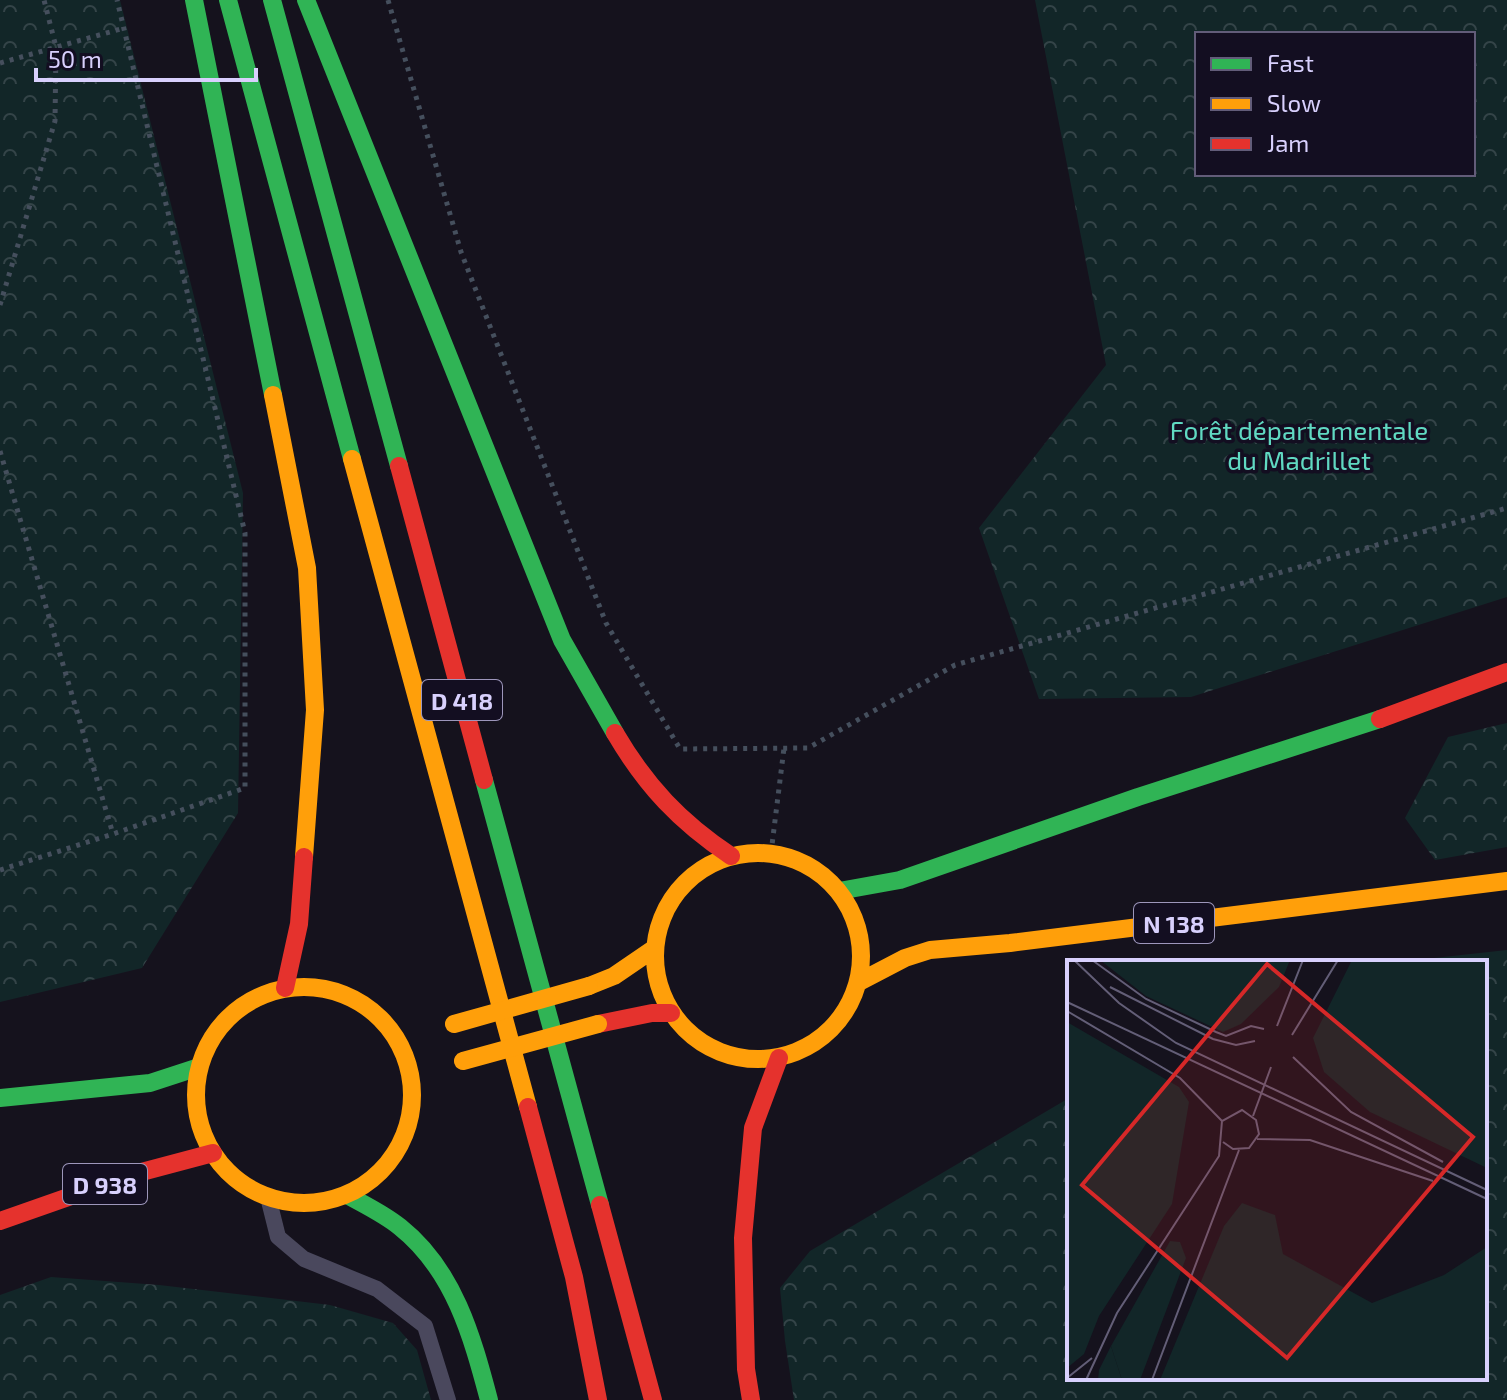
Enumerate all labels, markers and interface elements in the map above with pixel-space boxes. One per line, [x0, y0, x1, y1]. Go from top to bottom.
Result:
scale bar [36, 32, 256, 82]
legend [1195, 32, 1475, 176]
text: 50 m [48, 44, 102, 73]
text: Fast [1267, 48, 1314, 77]
text: Slow [1267, 88, 1321, 117]
text: Jam [1267, 128, 1309, 157]
park label: Forêt départementale du Madrillet [1170, 414, 1428, 475]
road number: D 418 [422, 680, 502, 720]
road number: N 138 [1134, 903, 1214, 943]
inset map [1067, 960, 1487, 1380]
road number: D 938 [63, 1164, 147, 1204]

